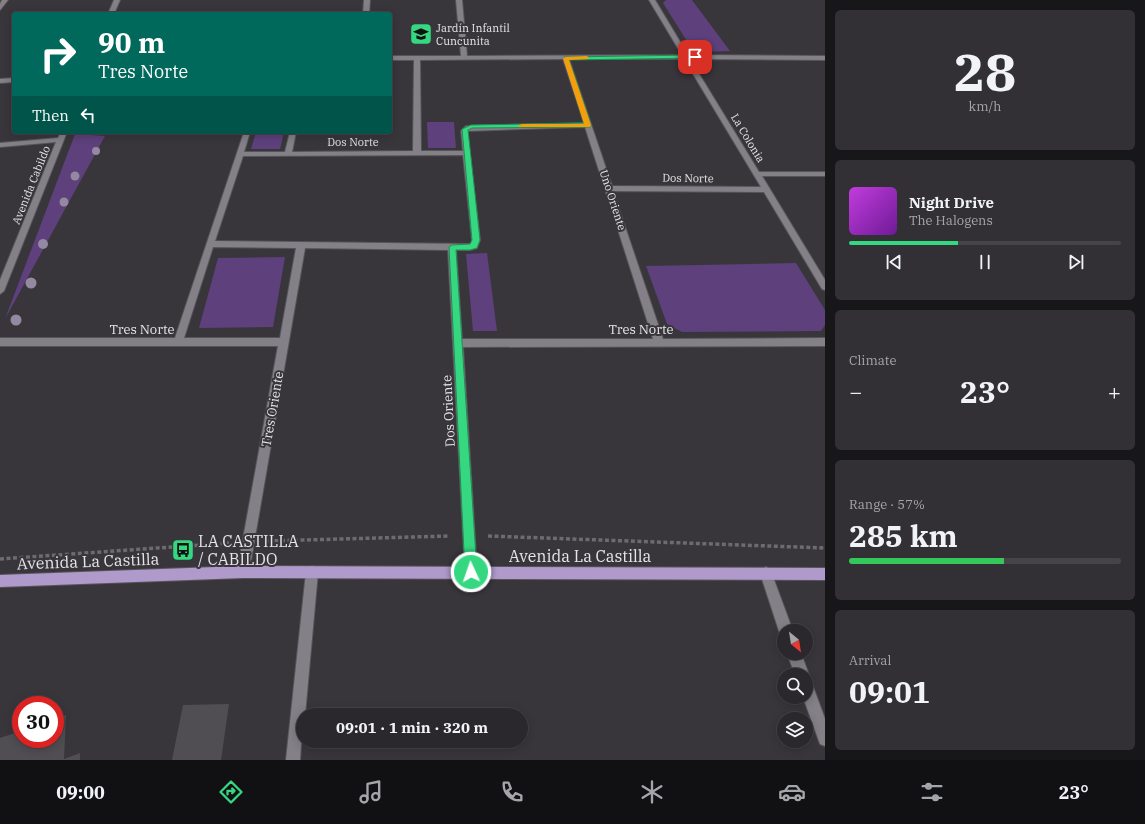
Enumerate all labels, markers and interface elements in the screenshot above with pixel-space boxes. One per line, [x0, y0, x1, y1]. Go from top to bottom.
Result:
school or university icon: Jardín Infantil Cuncunita [408, 21, 434, 47]
place label: Jardín Infantil Cuncunita [436, 21, 510, 48]
text: 90 m [98, 24, 165, 61]
icon: right [32, 28, 84, 80]
text: 28 [954, 38, 1016, 105]
pin [678, 40, 712, 74]
icon: arrive [684, 46, 706, 68]
text: Tres Norte [98, 60, 188, 83]
text: km/h [969, 98, 1001, 115]
icon: left [77, 104, 99, 126]
text: Then [32, 106, 69, 125]
street label: La Colonia [728, 111, 768, 165]
street label: Dos Norte [327, 135, 379, 149]
street label: Avenida Cabildo [9, 144, 53, 226]
street label: Uno Oriente [597, 168, 629, 232]
street label: Dos Norte [662, 171, 714, 185]
text: Night Drive [909, 193, 994, 212]
text: The Halogens [909, 212, 993, 229]
icon: previous [883, 251, 905, 273]
icon: pause [974, 251, 996, 273]
icon: next [1065, 251, 1087, 273]
street label: Tres Norte [109, 321, 175, 338]
street label: Tres Norte [608, 321, 674, 338]
text: Climate [849, 352, 896, 369]
street label: Tres Oriente [257, 370, 287, 448]
text: 23° [960, 372, 1010, 411]
street label: Dos Oriente [438, 375, 459, 447]
text: − [849, 377, 862, 406]
text: + [1108, 377, 1121, 406]
text: Range · 57% [849, 496, 925, 513]
text: 285 km [849, 516, 958, 555]
place label: LA CASTILLA / CABILDO [198, 531, 299, 569]
bus stop icon: LA CASTILLA / CABILDO [170, 537, 196, 563]
street label: Avenida La Castilla [509, 546, 652, 566]
street label: Avenida La Castilla [16, 549, 160, 573]
position arrow [450, 551, 492, 593]
north arrow [777, 624, 813, 660]
map controls [777, 624, 813, 748]
text: Arrival [849, 652, 891, 669]
button: search [777, 668, 813, 704]
text: 09:01 [849, 672, 930, 711]
speed limit sign: 30 [12, 696, 64, 748]
button: layers [777, 712, 813, 748]
text: 09:01 · 1 min · 320 m [336, 718, 488, 737]
icon: directions [217, 778, 245, 806]
icon: music [357, 778, 385, 806]
icon: phone [498, 778, 526, 806]
icon: climate [638, 778, 666, 806]
icon: car [778, 778, 806, 806]
icon: filters [918, 778, 946, 806]
text: 09:00 [56, 781, 105, 804]
text: 23° [1059, 781, 1089, 804]

